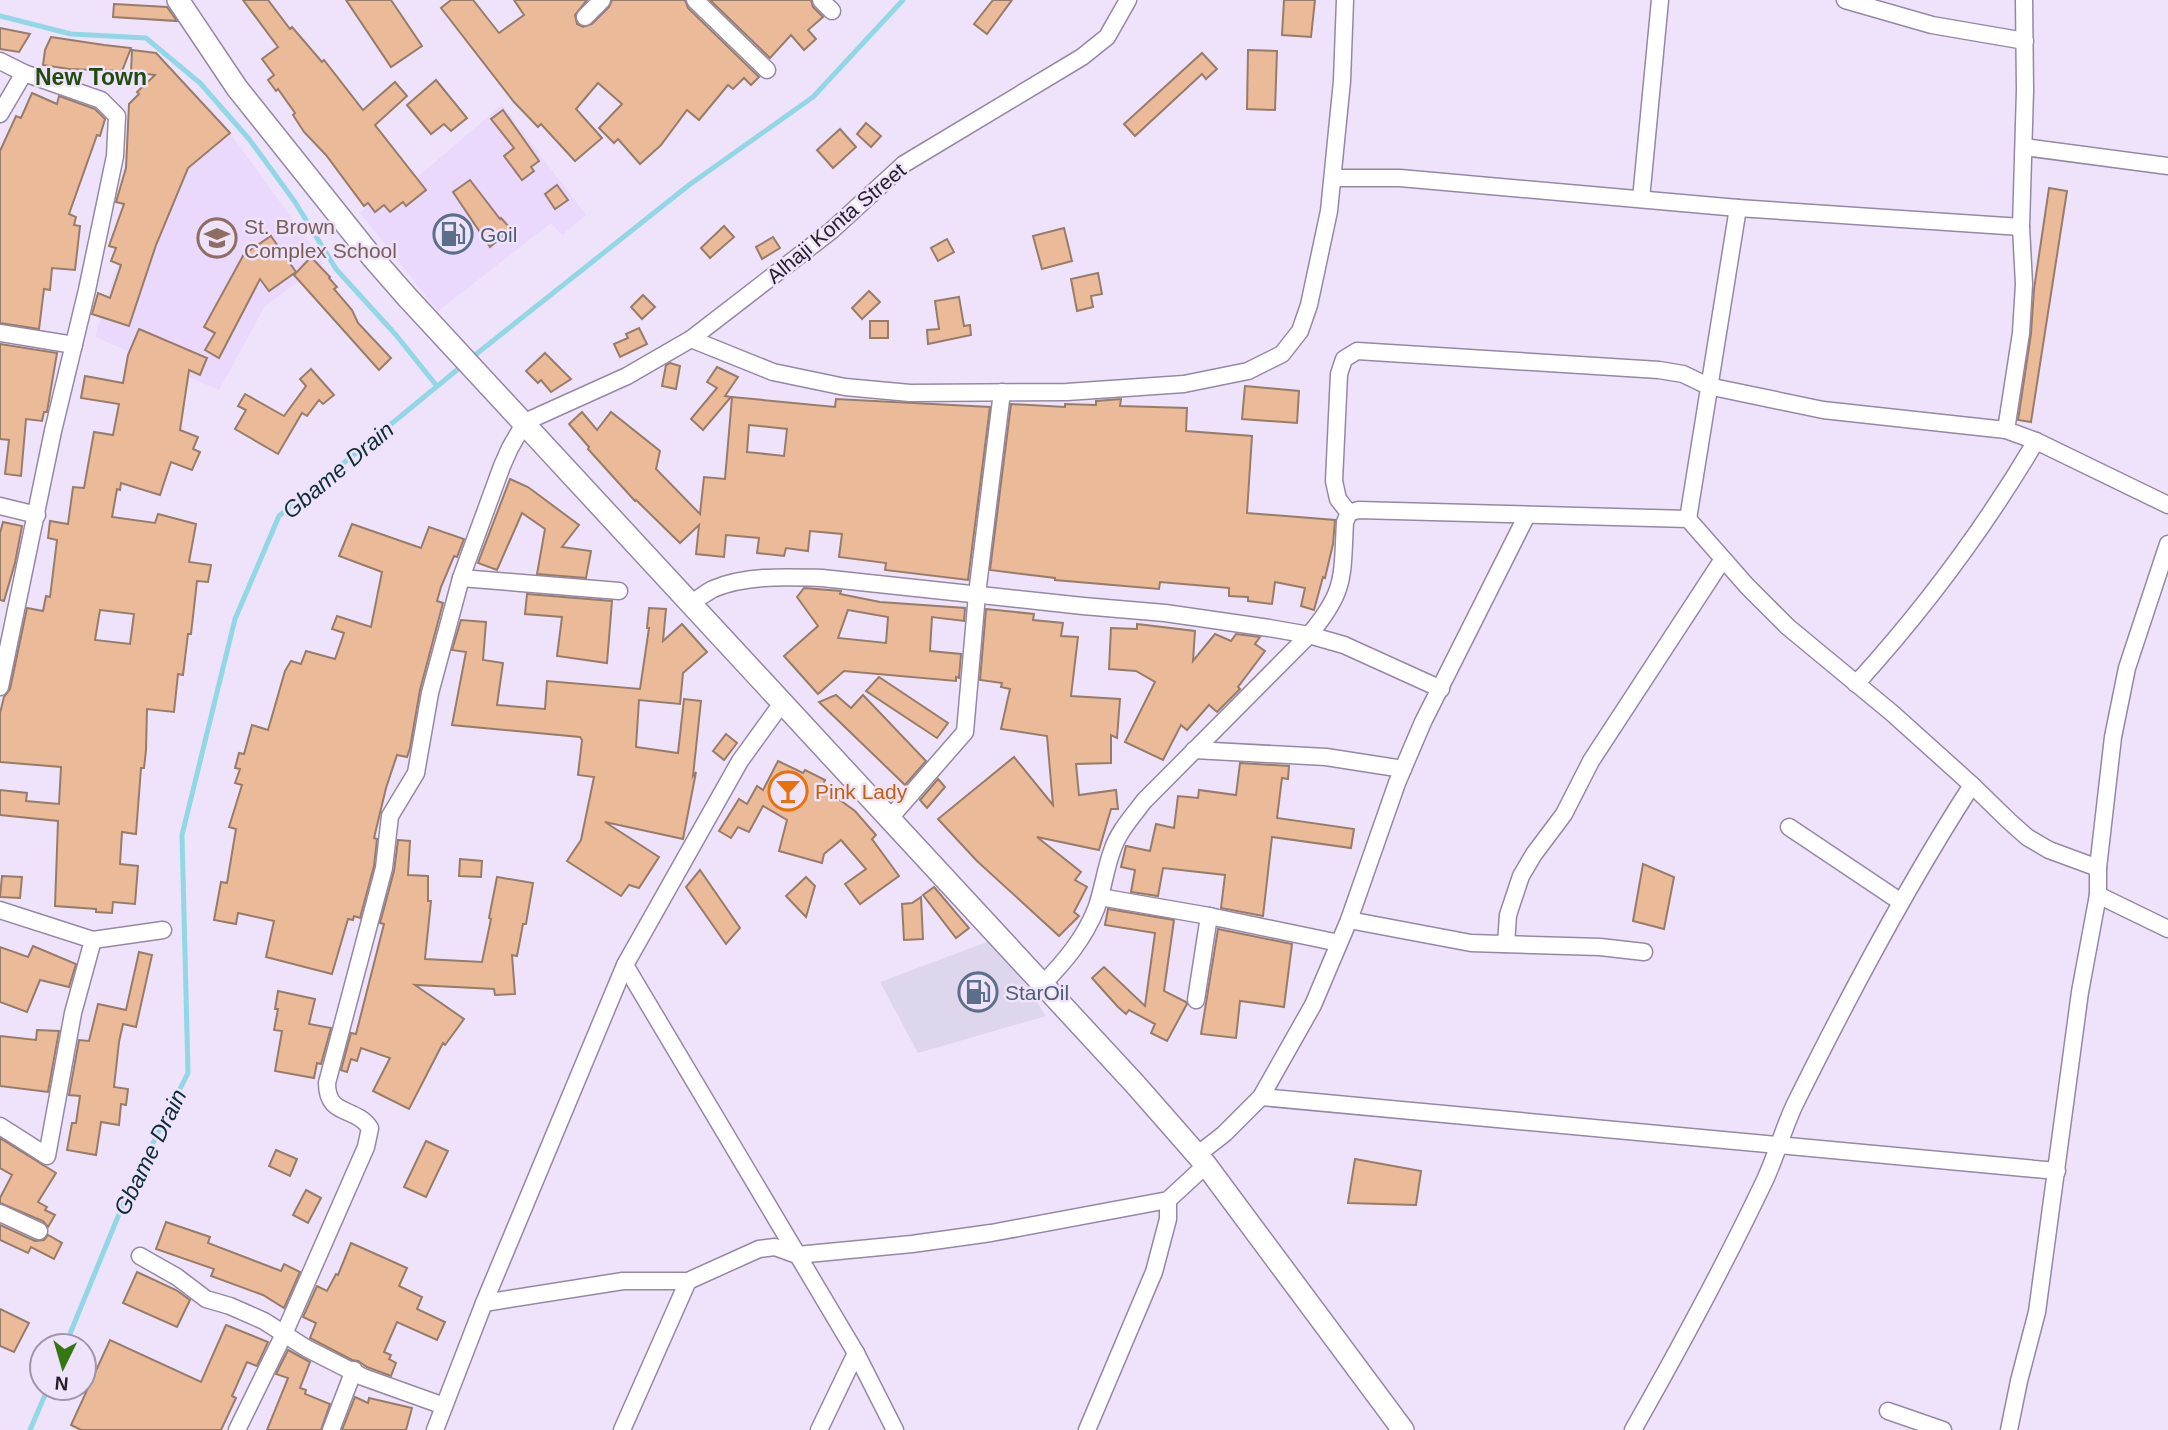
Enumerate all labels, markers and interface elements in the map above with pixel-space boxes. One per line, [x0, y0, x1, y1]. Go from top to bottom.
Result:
district label: New Town [35, 64, 147, 90]
street label: Alhaji Konta Street [762, 158, 910, 288]
fuel station icon: Goil [432, 213, 474, 255]
place label: St. Brown Complex School [244, 215, 397, 262]
school or university icon: St. Brown Complex School [196, 217, 238, 259]
place label: Goil [480, 223, 517, 246]
water label: Gbame Drain [277, 416, 399, 524]
bar icon: Pink Lady [767, 770, 809, 812]
place label: Pink Lady [815, 780, 908, 803]
fuel station icon: StarOil [957, 971, 999, 1013]
place label: StarOil [1005, 981, 1069, 1004]
water label: Gbame Drain [108, 1085, 192, 1219]
north arrow [28, 1332, 98, 1402]
text: N [54, 1372, 69, 1394]

